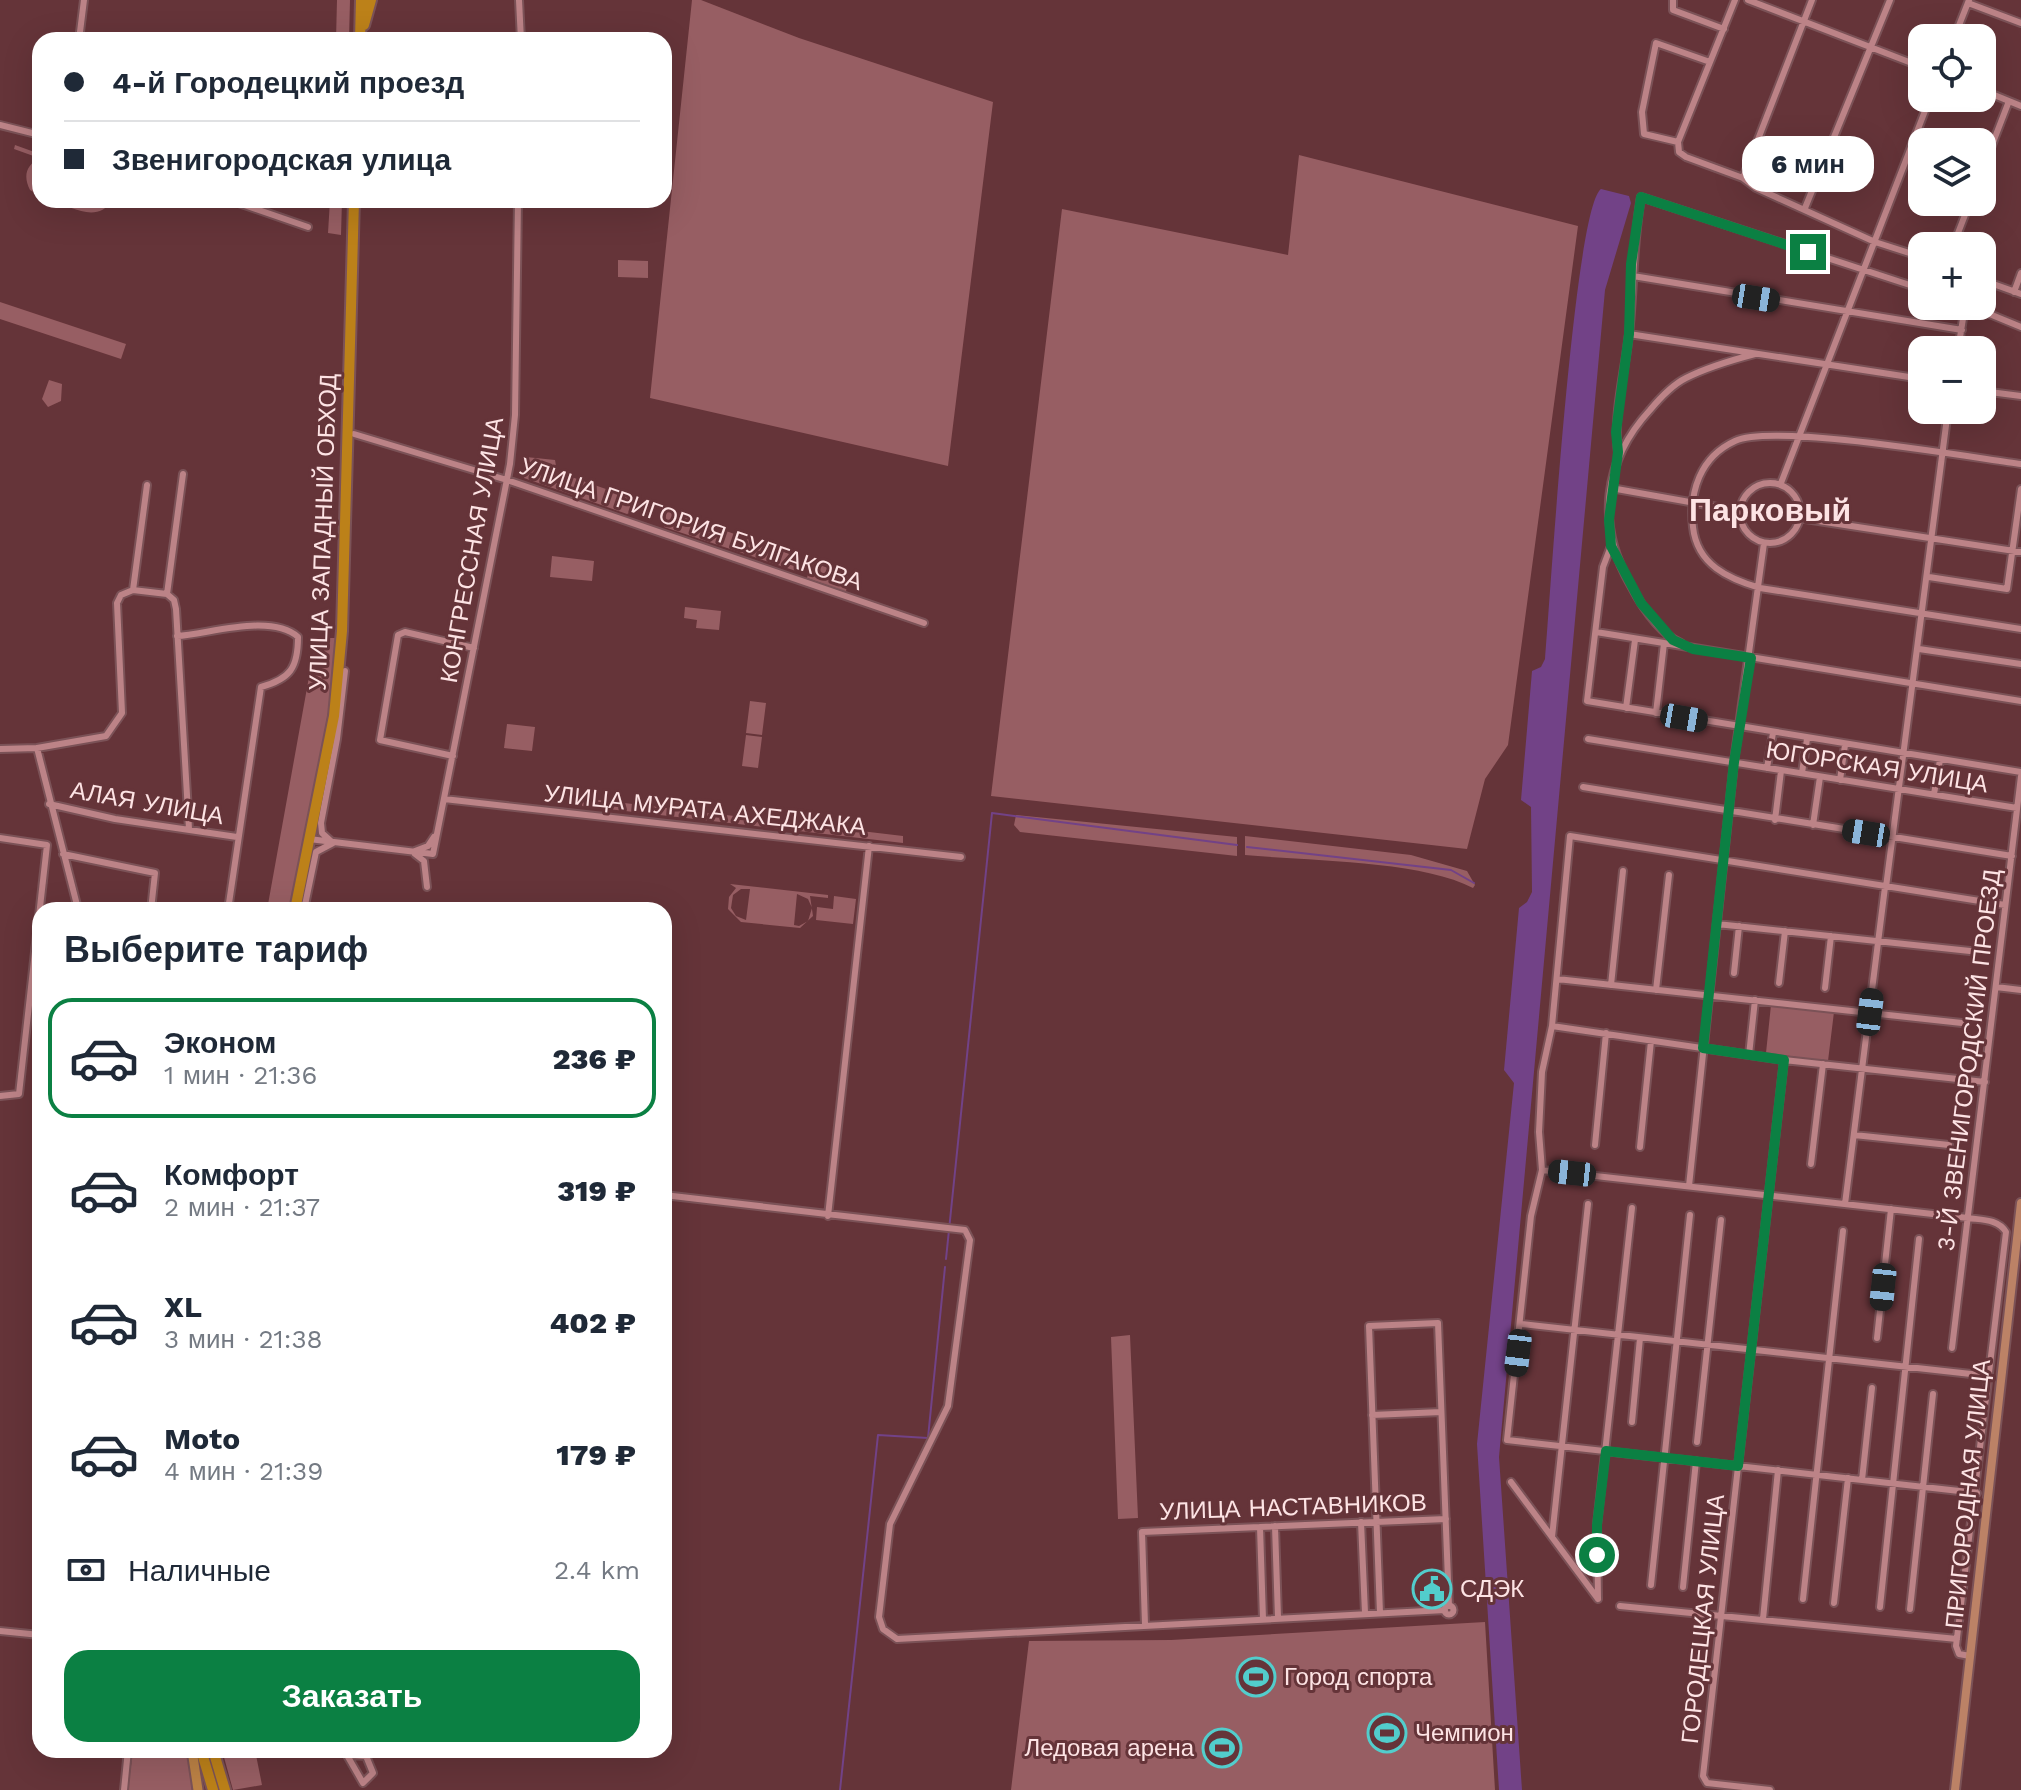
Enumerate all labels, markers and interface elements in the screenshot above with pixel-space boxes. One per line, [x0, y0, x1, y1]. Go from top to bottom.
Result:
map controls [1908, 24, 1996, 424]
button: locate [1908, 24, 1996, 112]
text: 4-й Городецкий проезд [112, 65, 464, 100]
button: layers [1908, 128, 1996, 216]
callout: 6 мин [1742, 136, 1874, 192]
text: Звенигородская улица [112, 142, 451, 177]
text: 6 мин [1771, 149, 1845, 179]
button: + [1908, 232, 1996, 320]
route end [1790, 234, 1826, 270]
car [1730, 282, 1782, 314]
button: − [1908, 336, 1996, 424]
street label: УЛИЦА ЗАПАДНЫЙ ОБХОД [303, 373, 343, 691]
street label: КОНГРЕССНАЯ УЛИЦА [435, 415, 509, 685]
street label: УЛИЦА ГРИГОРИЯ БУЛГАКОВА [516, 452, 866, 596]
district label: Парковый [1689, 491, 1851, 529]
car [1658, 702, 1710, 734]
street label: ЮГОРСКАЯ УЛИЦА [1764, 736, 1990, 798]
street label: АЛАЯ УЛИЦА [68, 776, 226, 830]
street label: УЛИЦА МУРАТА АХЕДЖАКА [543, 779, 867, 841]
car [1840, 817, 1892, 849]
street label: 3-Й ЗВЕНИГОРОДСКИЙ ПРОЕЗД [1932, 867, 2006, 1253]
text: Выберите тариф [64, 929, 368, 971]
car [1855, 987, 1885, 1037]
icon: car [68, 1022, 140, 1094]
text: Эконом [164, 1025, 277, 1060]
text: 236 ₽ [552, 1041, 636, 1076]
text: 1 мин · 21:36 [164, 1060, 317, 1090]
icon: car [68, 1154, 140, 1226]
text: Комфорт [164, 1157, 299, 1192]
car [1547, 1159, 1597, 1187]
text: 319 ₽ [557, 1173, 636, 1208]
text: 2 мин · 21:37 [164, 1192, 320, 1222]
car [1869, 1262, 1897, 1312]
icon: car [68, 1286, 140, 1358]
text: XL [164, 1289, 202, 1324]
text: 402 ₽ [550, 1305, 636, 1340]
text: 3 мин · 21:38 [164, 1324, 323, 1354]
car [1503, 1328, 1533, 1378]
street label: ПРИГОРОДНАЯ УЛИЦА [1940, 1358, 1996, 1630]
icon: car [68, 1418, 140, 1490]
text: Moto [164, 1421, 240, 1456]
text: 179 ₽ [556, 1437, 636, 1472]
text: 4 мин · 21:39 [164, 1456, 323, 1486]
street label: УЛИЦА НАСТАВНИКОВ [1159, 1488, 1427, 1526]
street label: ГОРОДЕЦКАЯ УЛИЦА [1676, 1493, 1730, 1745]
route start [1579, 1537, 1615, 1573]
icon: cash [64, 1548, 108, 1592]
text: Наличные [128, 1553, 271, 1588]
text: 2.4 km [554, 1555, 640, 1585]
public building icon: СДЭК [1411, 1568, 1453, 1610]
place label: СДЭК [1460, 1575, 1524, 1603]
button: Заказать [64, 1650, 640, 1742]
sports icon: Город спорта [1235, 1656, 1277, 1698]
place label: Город спорта [1284, 1663, 1433, 1691]
sports icon: Чемпион [1366, 1712, 1408, 1754]
place label: Чемпион [1415, 1719, 1514, 1747]
sports icon: Ледовая арена [1201, 1727, 1243, 1769]
place label: Ледовая арена [1024, 1734, 1195, 1762]

